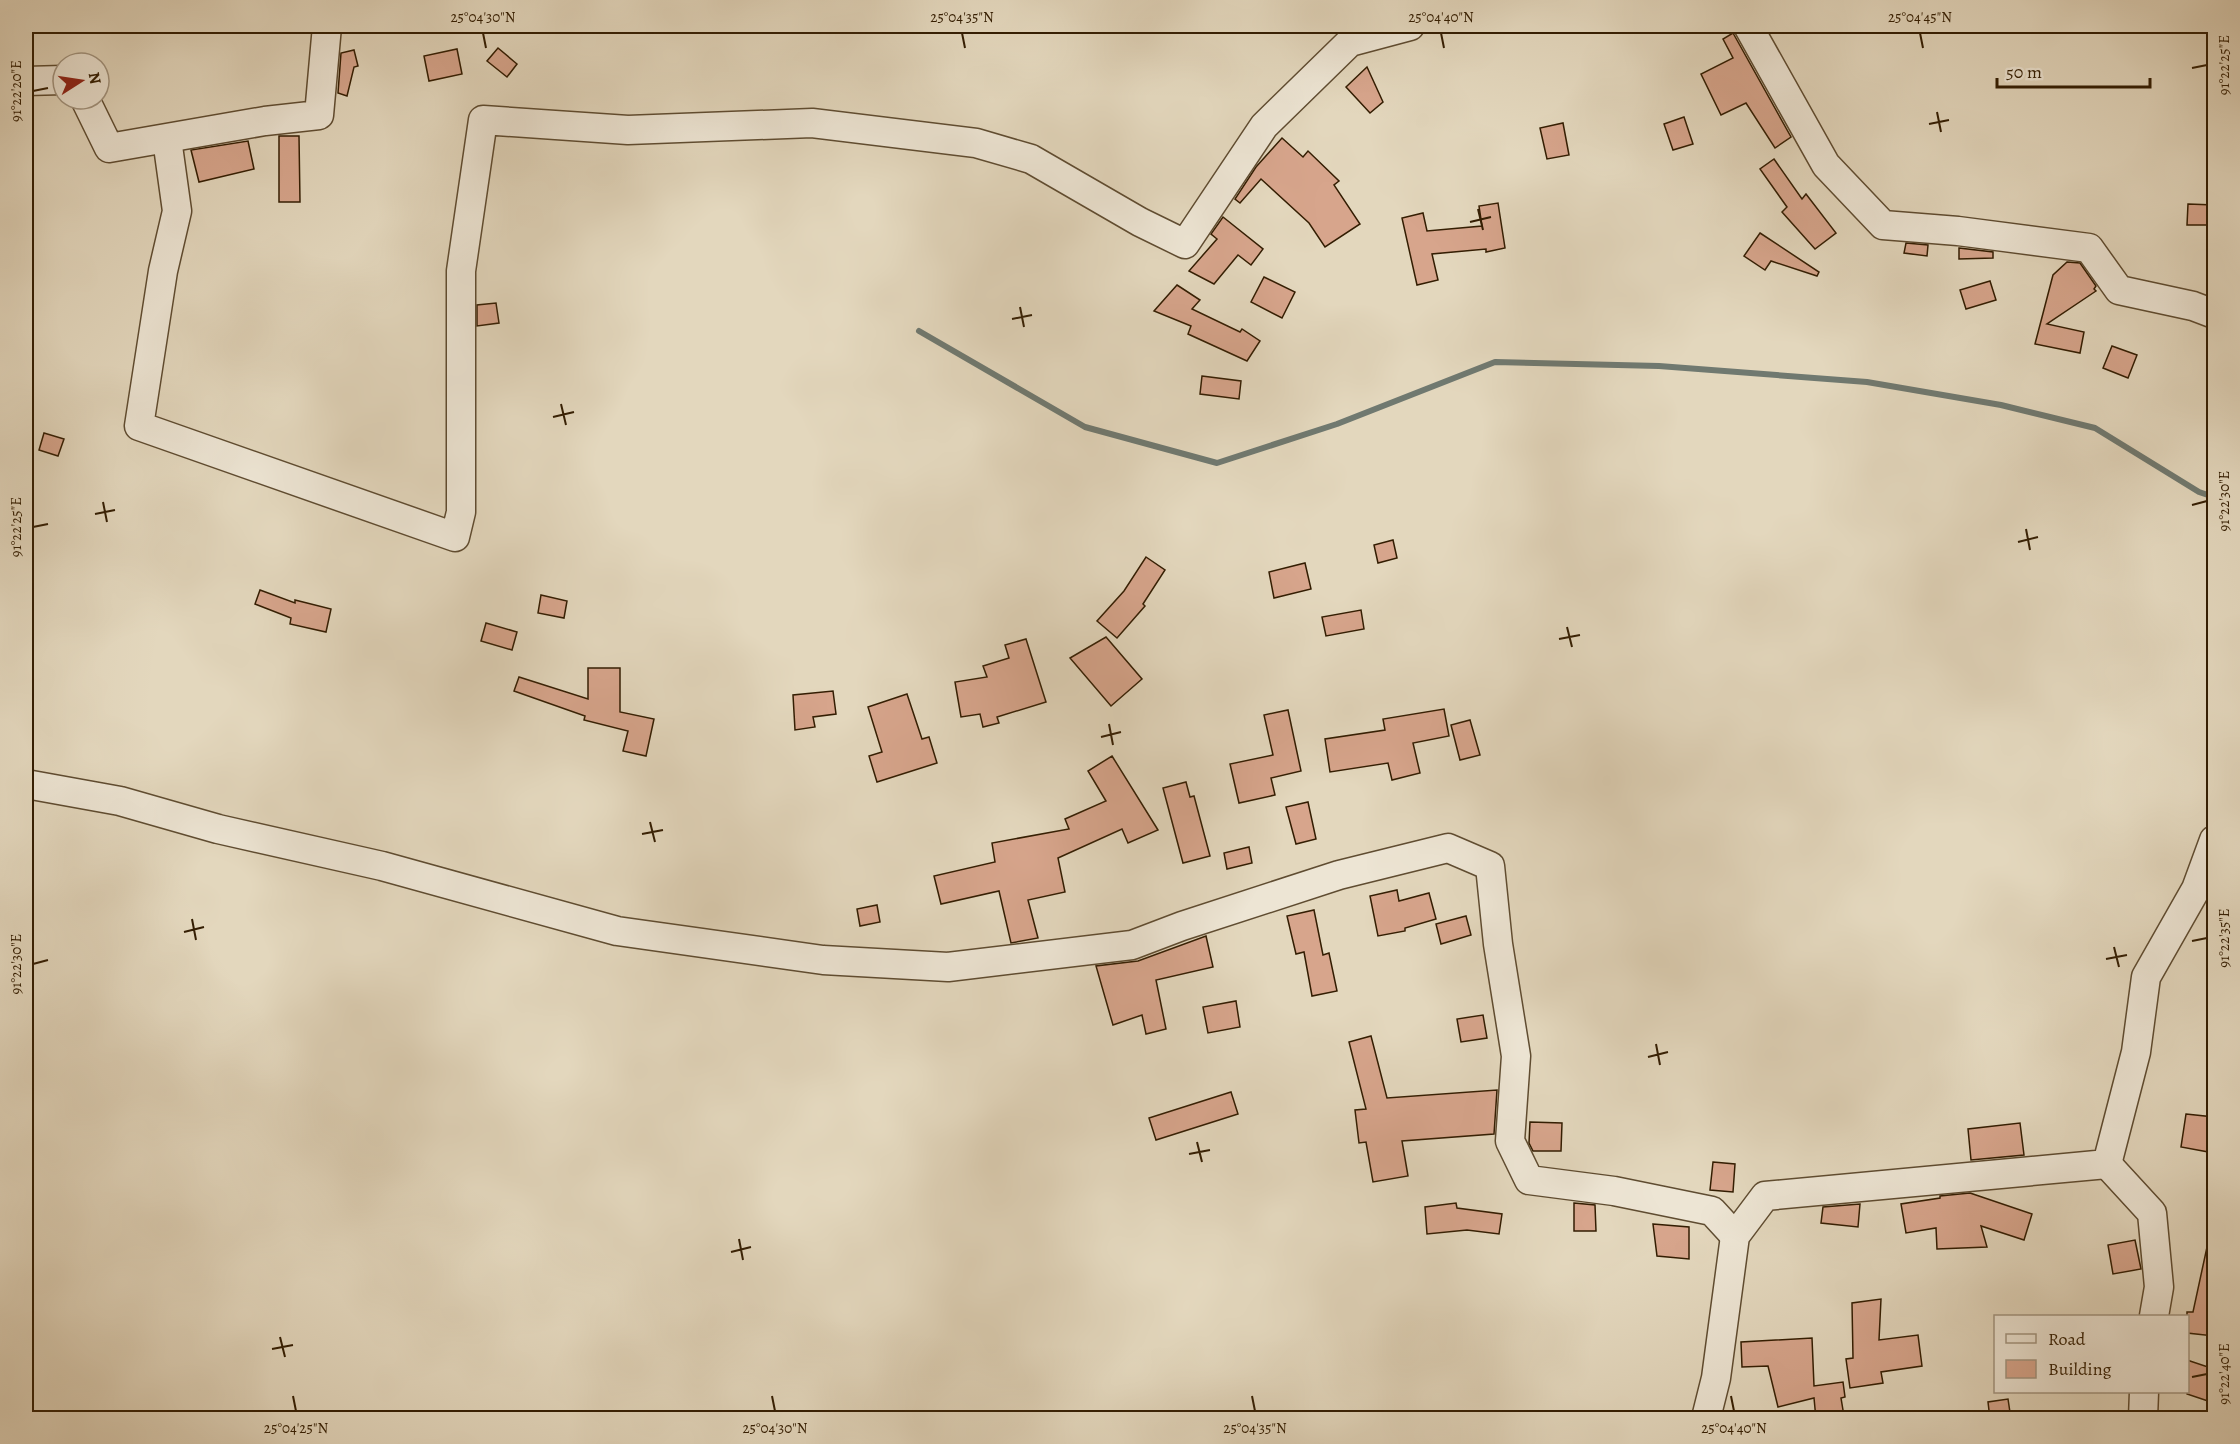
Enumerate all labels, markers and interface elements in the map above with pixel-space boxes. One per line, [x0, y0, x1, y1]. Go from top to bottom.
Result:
text: 25°04'30"N [450, 7, 516, 27]
text: 25°04'35"N [930, 7, 994, 27]
text: 25°04'40"N [1408, 7, 1474, 27]
text: 25°04'45"N [1888, 7, 1952, 27]
text: 91°22'25"E [2214, 35, 2234, 95]
north arrow [51, 51, 111, 111]
scale bar [1997, 51, 2150, 89]
text: 91°22'20"E [6, 60, 26, 122]
text: 50 m [2006, 60, 2042, 84]
text: N [83, 70, 107, 86]
text: 91°22'30"E [2214, 471, 2234, 531]
text: 91°22'25"E [6, 497, 26, 557]
text: 91°22'35"E [2214, 908, 2234, 968]
text: 91°22'30"E [6, 934, 26, 994]
legend [1994, 1315, 2189, 1393]
text: Road [2048, 1327, 2086, 1351]
text: 91°22'40"E [2214, 1343, 2234, 1405]
text: Building [2048, 1357, 2112, 1381]
text: 25°04'25"N [264, 1418, 328, 1438]
text: 25°04'30"N [742, 1418, 808, 1438]
text: 25°04'35"N [1223, 1418, 1287, 1438]
text: 25°04'40"N [1701, 1418, 1767, 1438]

